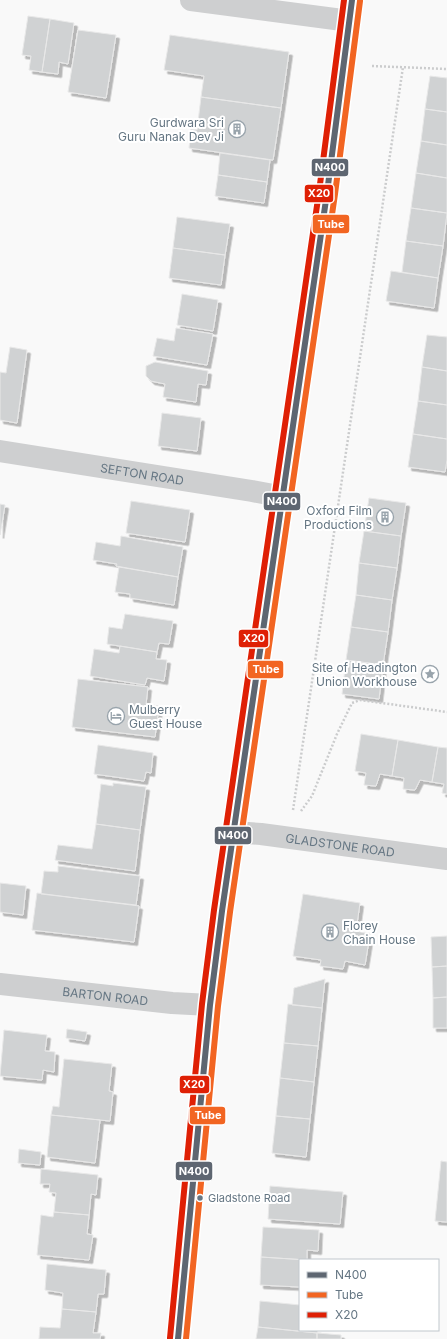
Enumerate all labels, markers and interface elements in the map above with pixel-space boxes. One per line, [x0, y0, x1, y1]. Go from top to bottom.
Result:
place label: Gurdwara Sri Guru Nanak Dev Ji [118, 115, 224, 144]
building icon: Gurdwara Sri Guru Nanak Dev Ji [227, 119, 247, 139]
line badge: N400 [311, 158, 349, 177]
text: N400 [315, 160, 345, 174]
line badge: X20 [304, 184, 334, 203]
text: X20 [308, 186, 330, 200]
line badge: Tube [312, 214, 350, 234]
text: Tube [318, 217, 345, 231]
street label: SEFTON ROAD [99, 460, 185, 488]
line badge: N400 [263, 492, 301, 511]
text: N400 [267, 494, 297, 508]
place label: Oxford Film Productions [304, 503, 372, 532]
building icon: Oxford Film Productions [375, 507, 395, 527]
line badge: X20 [238, 629, 269, 648]
text: X20 [243, 631, 265, 645]
line badge: Tube [247, 660, 284, 679]
place label: Site of Headington Union Workhouse [312, 660, 417, 689]
text: Tube [253, 662, 280, 676]
place icon: Site of Headington Union Workhouse [420, 664, 440, 684]
place label: Mulberry Guest House [129, 702, 202, 731]
hotel icon: Mulberry Guest House [106, 706, 126, 726]
line badge: N400 [214, 826, 252, 845]
text: N400 [218, 828, 248, 842]
street label: GLADSTONE ROAD [285, 830, 396, 859]
place label: Florey Chain House [343, 918, 416, 947]
building icon: Florey Chain House [320, 922, 340, 942]
street label: BARTON ROAD [62, 983, 149, 1008]
line badge: X20 [179, 1075, 210, 1094]
text: X20 [183, 1077, 205, 1091]
line badge: Tube [189, 1106, 226, 1125]
text: Tube [195, 1108, 222, 1122]
line badge: N400 [175, 1161, 213, 1181]
text: N400 [179, 1164, 209, 1178]
place label: Gladstone Road [208, 1191, 290, 1205]
marker: Gladstone Road [195, 1193, 205, 1203]
legend [299, 1259, 439, 1331]
text: N400 [335, 1267, 367, 1282]
text: Tube [335, 1287, 363, 1302]
text: X20 [335, 1307, 358, 1322]

